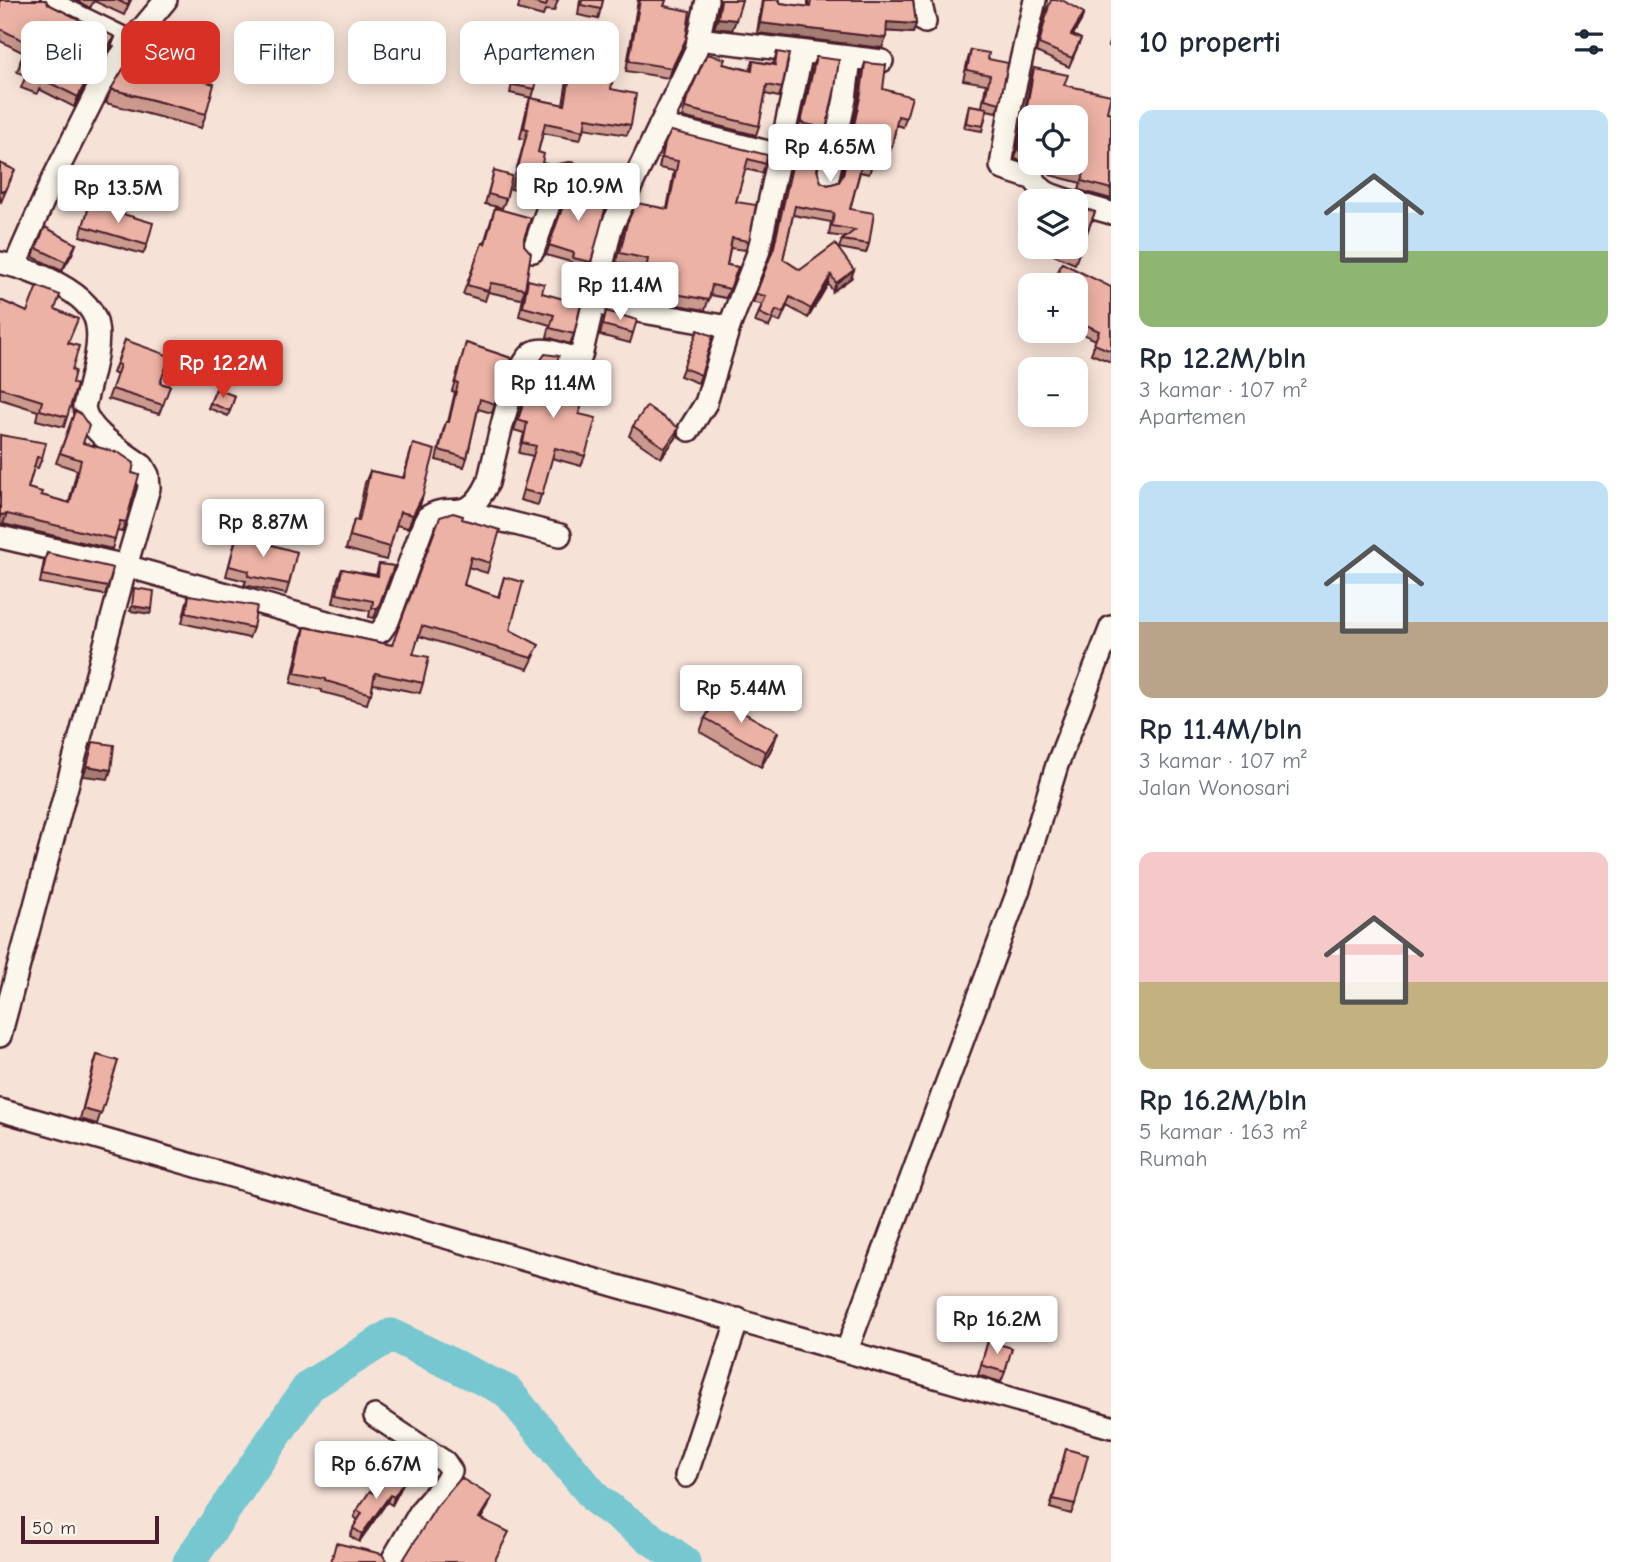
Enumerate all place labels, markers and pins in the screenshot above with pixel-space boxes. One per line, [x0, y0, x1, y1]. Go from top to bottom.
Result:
pin: Rp 4.65M [758, 124, 902, 184]
pin: Rp 10.9M [506, 164, 650, 223]
pin: Rp 13.5M [46, 166, 190, 225]
pin: Rp 11.4M [548, 262, 692, 322]
pin: Rp 12.2M [151, 340, 295, 400]
pin: Rp 11.4M [481, 360, 625, 420]
pin: Rp 8.87M [191, 500, 335, 559]
pin: Rp 5.44M [669, 666, 813, 725]
pin: Rp 16.2M [925, 1296, 1069, 1356]
pin: Rp 6.67M [304, 1442, 448, 1501]

